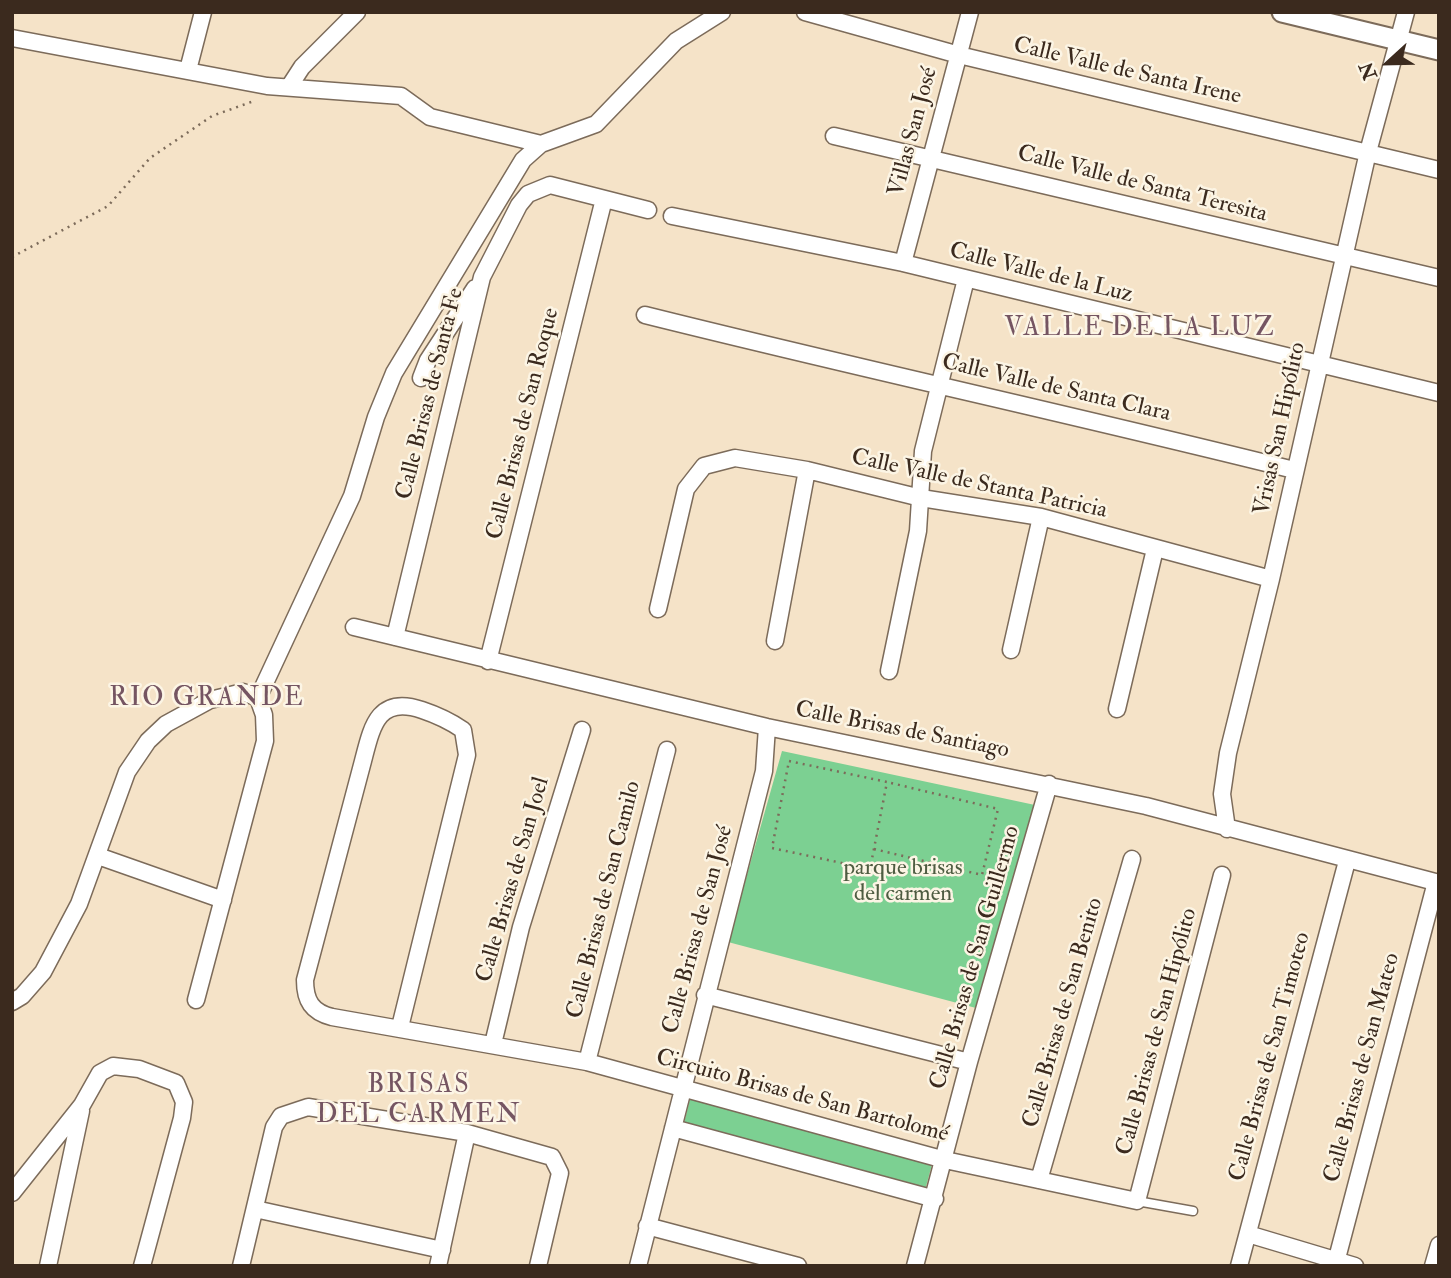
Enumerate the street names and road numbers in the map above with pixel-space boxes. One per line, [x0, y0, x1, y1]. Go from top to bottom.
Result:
street label: Calle Valle de Santa Irene [1011, 32, 1243, 112]
street label: Villas San José [884, 64, 944, 200]
street label: Calle Valle de Santa Teresita [1014, 141, 1270, 229]
street label: Calle Valle de la Luz [946, 238, 1136, 310]
street label: Calle Brisas de Santa Fe [391, 285, 471, 503]
street label: Calle Brisas de San Roque [482, 305, 566, 543]
street label: Vrisas San Hipólito [1249, 340, 1313, 518]
street label: Calle Valle de Santa Clara [939, 349, 1173, 429]
street label: Calle Valle de Stanta Patricia [849, 444, 1109, 526]
street label: Calle Brisas de Santiago [793, 697, 1011, 765]
street label: Calle Brisas de San Joel [471, 774, 557, 986]
street label: Calle Brisas de San Camilo [562, 778, 648, 1022]
street label: Calle Brisas de San José [658, 823, 740, 1037]
street label: Calle Brisas de San Guillermo [925, 823, 1027, 1093]
street label: Calle Brisas de San Benito [1018, 895, 1110, 1131]
street label: Calle Brisas de San Hipólito [1112, 905, 1204, 1159]
street label: Calle Brisas de San Timoteo [1224, 929, 1318, 1185]
street label: Calle Brisas de San Mateo [1319, 950, 1407, 1186]
street label: Circuito Brisas de San Bartolomé [653, 1045, 951, 1149]

